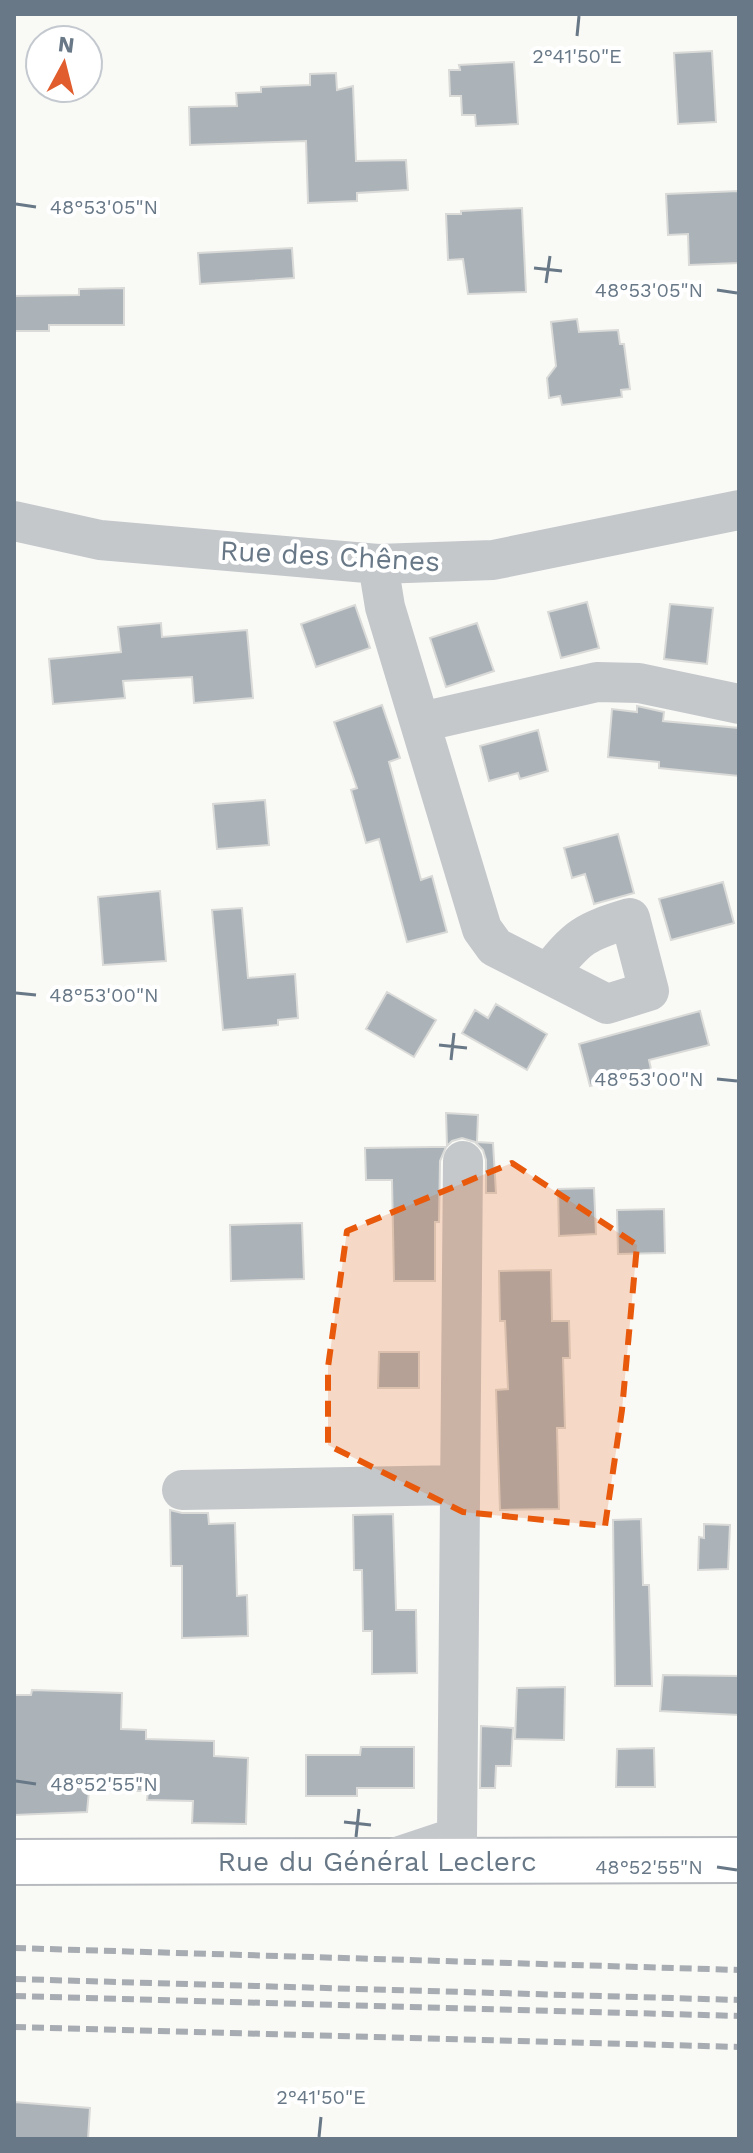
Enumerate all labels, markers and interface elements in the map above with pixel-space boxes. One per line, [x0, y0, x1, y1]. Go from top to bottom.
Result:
north arrow [24, 24, 104, 104]
text: N [57, 31, 76, 58]
text: 2°41'50"E [532, 44, 622, 68]
text: 48°53'05"N [50, 195, 158, 219]
text: 48°53'05"N [595, 278, 703, 302]
street label: Rue des Chênes [219, 534, 441, 578]
text: 48°53'00"N [49, 983, 159, 1007]
text: 48°53'00"N [594, 1067, 704, 1091]
text: 48°52'55"N [50, 1772, 158, 1796]
street label: Rue du Général Leclerc [217, 1845, 537, 1878]
text: 48°52'55"N [595, 1855, 703, 1879]
text: 2°41'50"E [276, 2085, 366, 2109]

